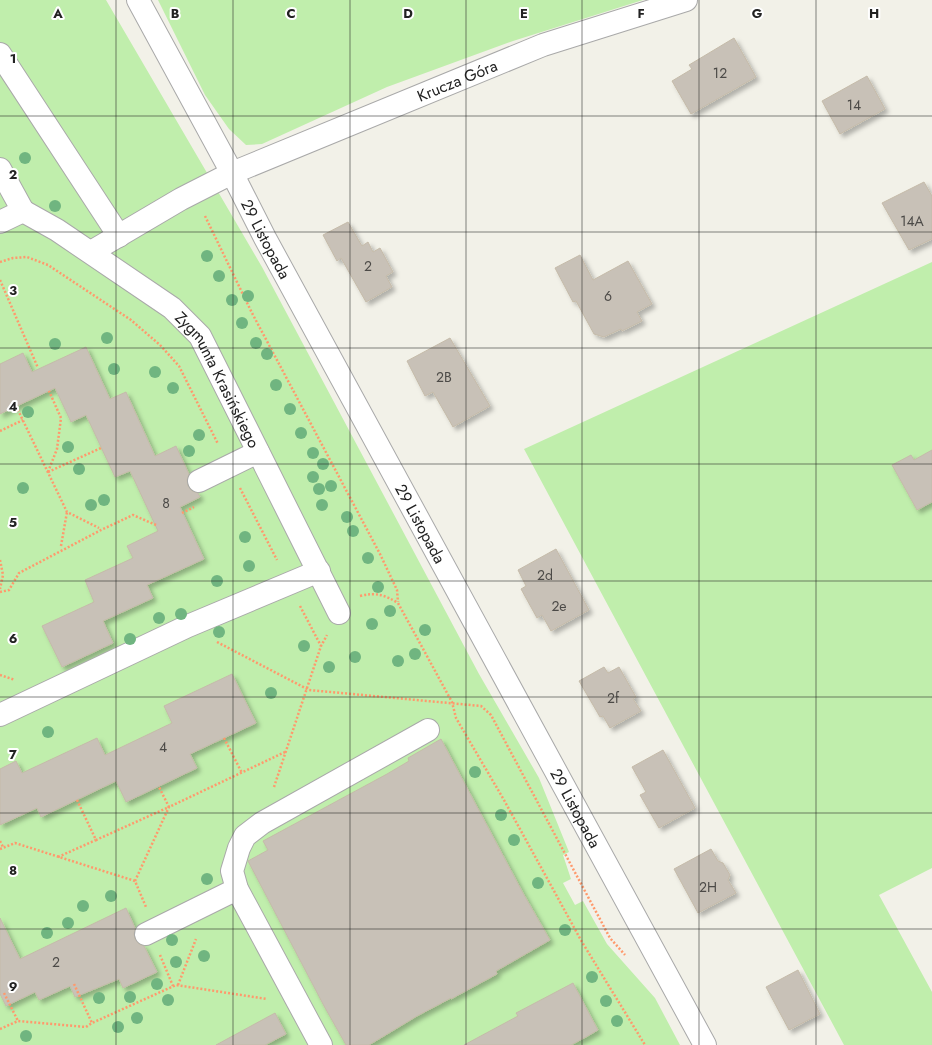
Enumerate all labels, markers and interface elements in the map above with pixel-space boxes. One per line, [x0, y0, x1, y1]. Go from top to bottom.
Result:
text: A [52, 4, 63, 23]
text: B [171, 4, 180, 23]
text: C [286, 4, 296, 23]
text: D [403, 4, 413, 23]
text: E [520, 4, 528, 23]
text: F [637, 4, 645, 23]
text: G [752, 4, 763, 23]
text: H [869, 4, 879, 23]
text: 1 [10, 49, 16, 68]
street label: Krucza Góra [414, 54, 501, 108]
house number: 12 [713, 63, 727, 83]
house number: 14 [847, 95, 861, 115]
text: 2 [9, 165, 17, 184]
street label: 29 Listopada [235, 195, 296, 283]
house number: 14A [900, 211, 925, 231]
house number: 2 [364, 256, 372, 276]
text: 3 [9, 281, 17, 300]
house number: 6 [604, 286, 612, 306]
street label: Zygmunta Krasińskiego [170, 306, 265, 452]
house number: 2B [436, 367, 452, 387]
text: 4 [8, 397, 18, 416]
street label: 29 Listopada [389, 480, 451, 568]
house number: 8 [162, 493, 170, 513]
text: 5 [9, 513, 17, 532]
house number: 2d [537, 565, 553, 585]
house number: 2e [551, 596, 567, 616]
text: 6 [9, 629, 18, 648]
house number: 2f [607, 688, 620, 708]
house number: 4 [159, 737, 167, 757]
text: 7 [9, 745, 17, 764]
street label: 29 Listopada [544, 764, 606, 852]
text: 8 [9, 861, 17, 880]
house number: 2H [699, 877, 717, 897]
house number: 2 [52, 952, 60, 972]
text: 9 [9, 977, 18, 996]

